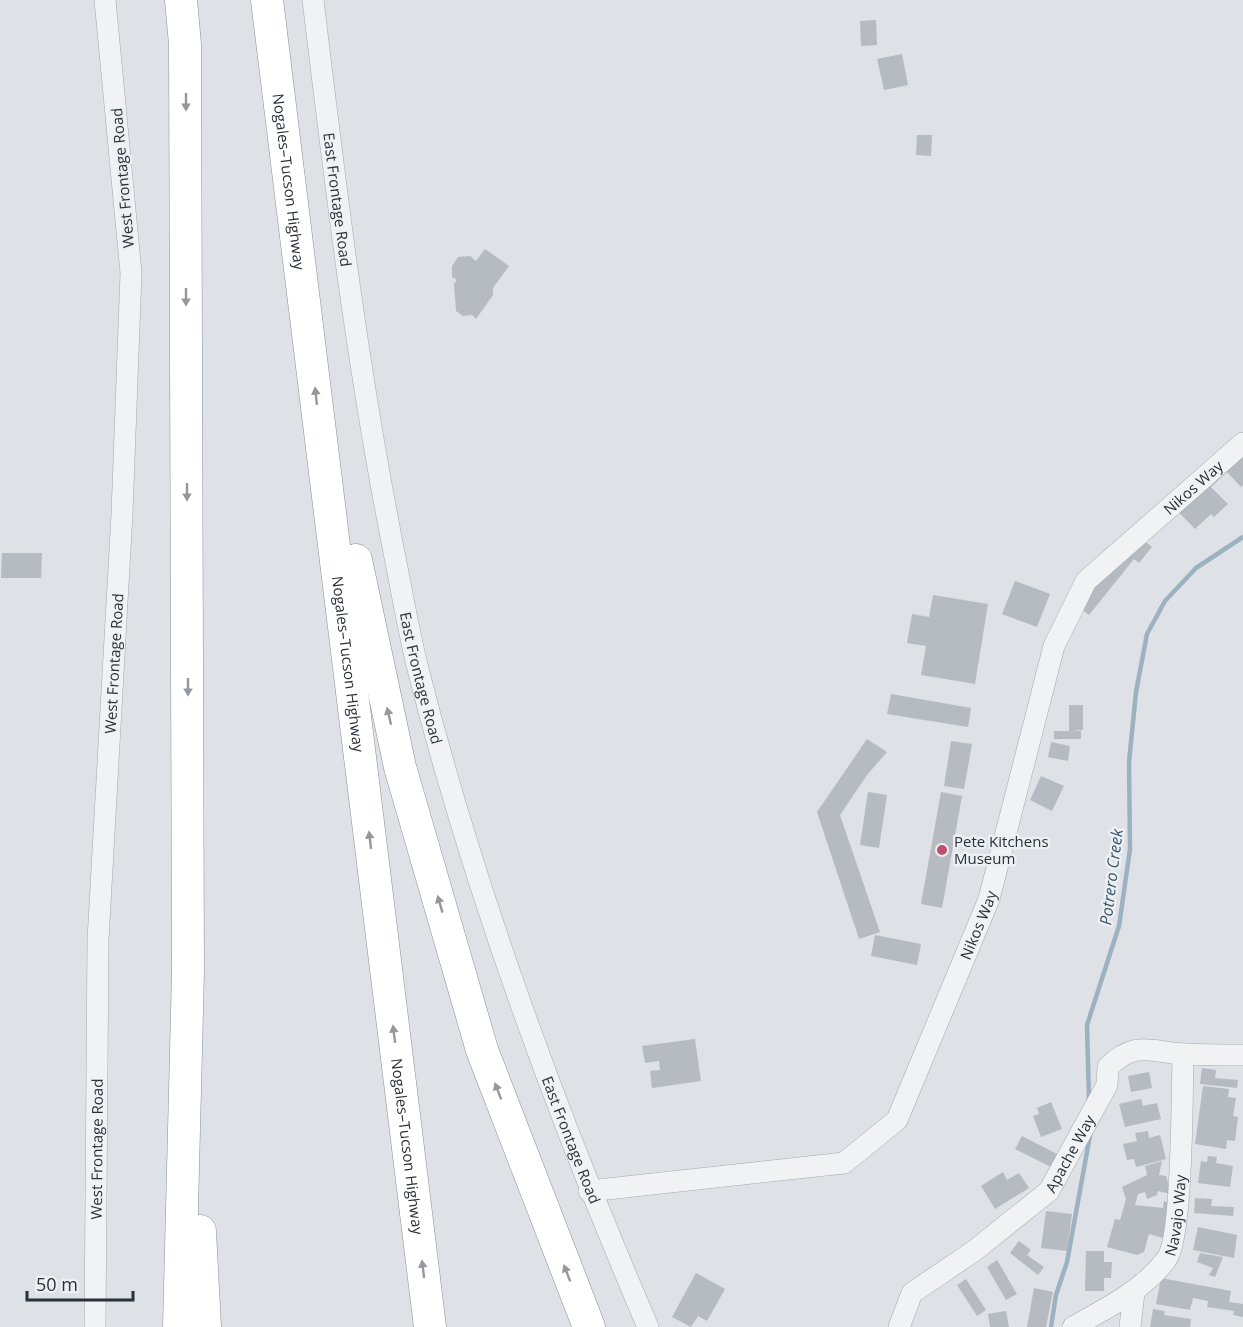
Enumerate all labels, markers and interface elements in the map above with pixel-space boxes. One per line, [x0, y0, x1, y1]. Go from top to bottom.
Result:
street label: Nogales–Tucson Highway [269, 92, 310, 271]
one-way arrow [181, 93, 191, 112]
street label: West Frontage Road [106, 107, 138, 249]
street label: East Frontage Road [319, 131, 357, 268]
one-way arrow [181, 288, 191, 307]
one-way arrow [312, 387, 321, 406]
street label: Nikos Way [1159, 455, 1227, 519]
one-way arrow [182, 483, 192, 502]
street label: Nogales–Tucson Highway [328, 575, 369, 754]
street label: West Frontage Road [100, 593, 128, 734]
street label: East Frontage Road [396, 610, 447, 746]
one-way arrow [183, 678, 192, 697]
one-way arrow [383, 707, 393, 726]
water label: Potrero Creek [1094, 827, 1128, 926]
one-way arrow [366, 831, 375, 850]
place label: Pete Kitchens Museum [954, 831, 1049, 868]
marker: Pete Kitchens Museum [935, 843, 949, 857]
street label: Nikos Way [955, 888, 1001, 962]
one-way arrow [435, 895, 444, 913]
one-way arrow [390, 1024, 399, 1043]
street label: Nogales–Tucson Highway [387, 1057, 429, 1236]
street label: East Frontage Road [538, 1073, 605, 1206]
street label: West Frontage Road [86, 1078, 107, 1220]
one-way arrow [492, 1081, 502, 1099]
street label: Apache Way [1040, 1111, 1099, 1196]
street label: Navajo Way [1159, 1173, 1190, 1258]
one-way arrow [418, 1259, 428, 1278]
scale bar [27, 1264, 134, 1302]
one-way arrow [562, 1264, 571, 1282]
text: 50 m [36, 1272, 78, 1296]

